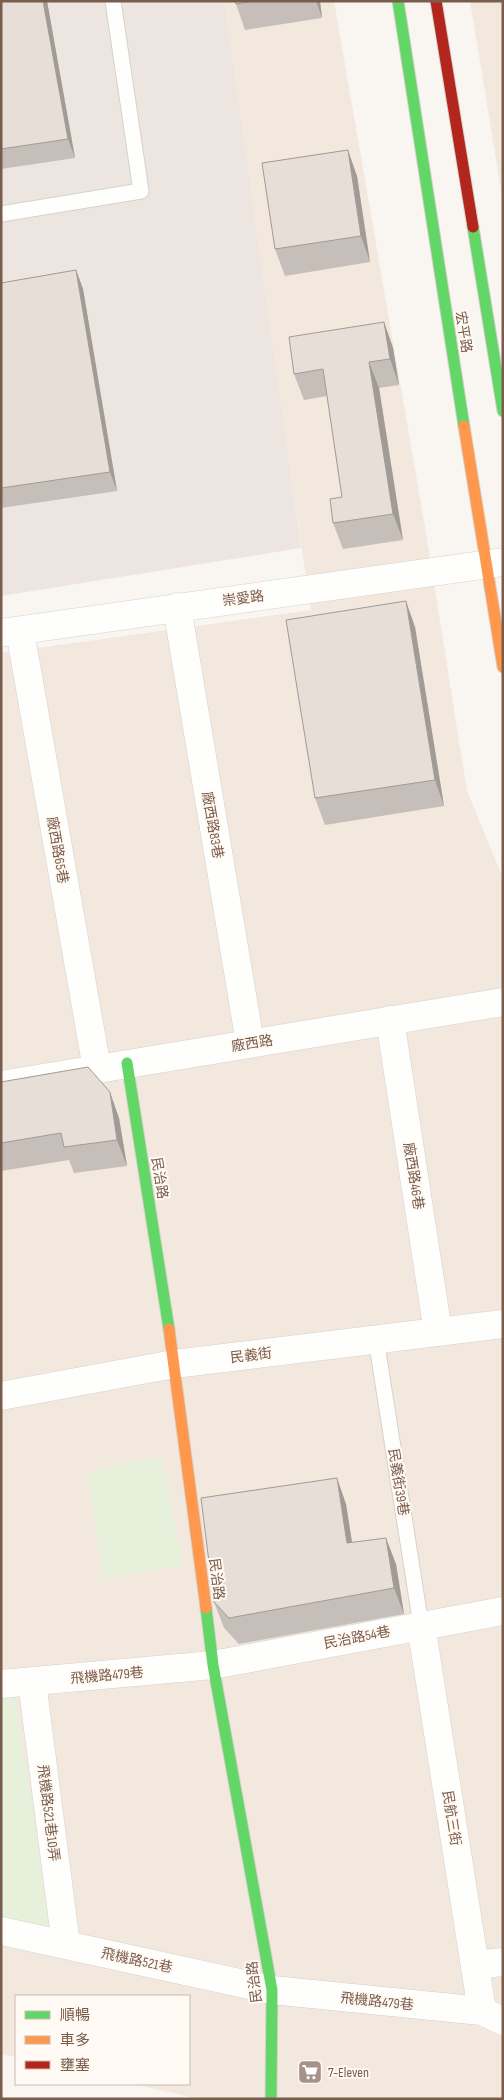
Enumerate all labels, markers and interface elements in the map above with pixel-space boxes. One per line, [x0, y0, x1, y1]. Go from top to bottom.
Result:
street label: 宏平路 [452, 310, 475, 354]
street label: 崇愛路 [221, 587, 265, 610]
street label: 廠西路83巷 [198, 790, 227, 860]
street label: 廠西路65巷 [43, 815, 72, 885]
street label: 廠西路 [230, 1032, 274, 1055]
street label: 廠西路46巷 [400, 1141, 427, 1211]
street label: 民治路 [148, 1156, 171, 1200]
street label: 民義街 [229, 1345, 273, 1366]
street label: 民義街39巷 [385, 1447, 412, 1517]
street label: 民治路 [206, 1557, 227, 1601]
street label: 民治路54巷 [322, 1623, 392, 1652]
street label: 飛機路479巷 [70, 1664, 144, 1687]
street label: 飛機路521巷10弄 [34, 1764, 63, 1862]
street label: 民航三街 [439, 1789, 464, 1847]
street label: 飛機路521巷 [100, 1945, 174, 1976]
street label: 民治路 [244, 1960, 265, 2004]
street label: 飛機路479巷 [339, 1989, 414, 2014]
legend [15, 1995, 190, 2085]
text: 順暢 [60, 2006, 90, 2025]
text: 車多 [60, 2031, 90, 2050]
text: 壅塞 [60, 2056, 90, 2075]
supermarket icon: 7-Eleven [297, 2059, 323, 2085]
place label: 7-Eleven [328, 2064, 369, 2081]

